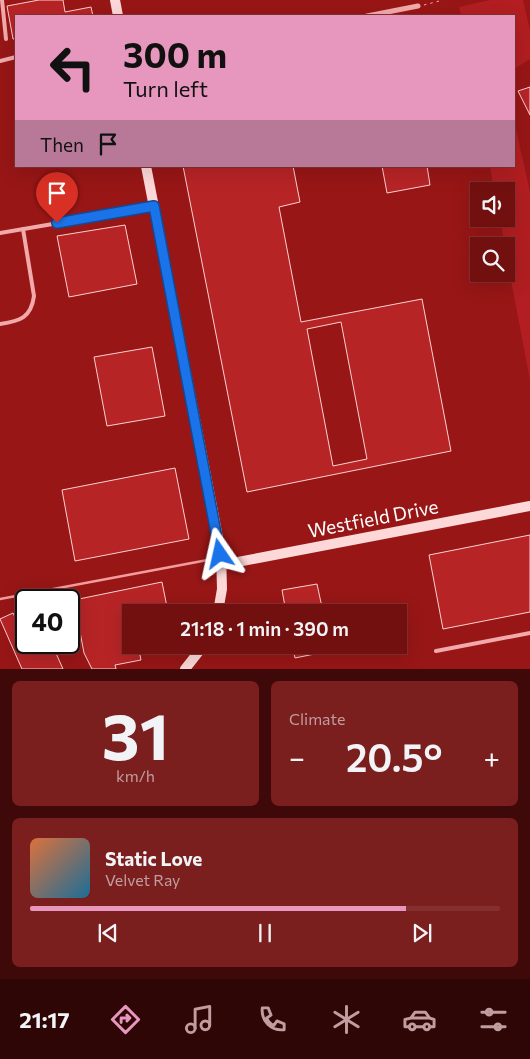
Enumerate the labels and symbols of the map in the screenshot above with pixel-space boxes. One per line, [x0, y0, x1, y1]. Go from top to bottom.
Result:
pin [36, 172, 78, 223]
street label: Westfield Drive [306, 494, 440, 542]
position arrow [193, 527, 245, 579]
speed limit sign: 40 [15, 589, 80, 654]

